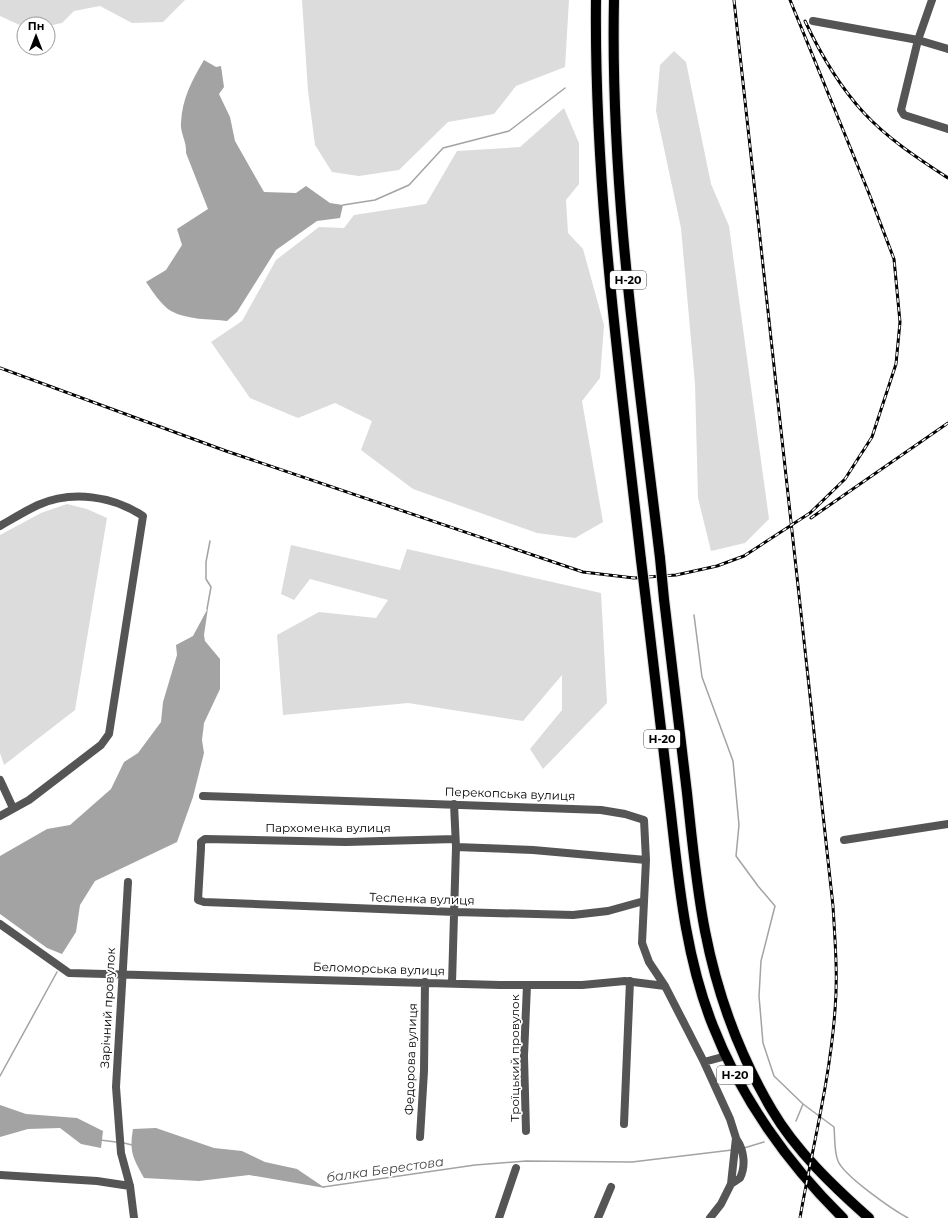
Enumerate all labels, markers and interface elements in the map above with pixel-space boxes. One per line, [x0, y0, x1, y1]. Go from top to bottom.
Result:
north arrow [16, 16, 56, 56]
text: Пн [28, 19, 44, 33]
road number: Н-20 [610, 271, 646, 289]
road number: Н-20 [644, 730, 680, 748]
street label: Перекопська вулиця [444, 784, 576, 803]
street label: Пархоменка вулиця [265, 820, 391, 835]
street label: Тесленка вулиця [369, 889, 475, 908]
street label: Зарічний провулок [97, 947, 118, 1069]
street label: Беломорська вулиця [313, 959, 445, 978]
street label: Троїцький провулок [507, 994, 522, 1122]
street label: Федорова вулиця [401, 1003, 420, 1115]
road number: Н-20 [717, 1066, 753, 1084]
water label: балка Берестова [325, 1153, 445, 1185]

